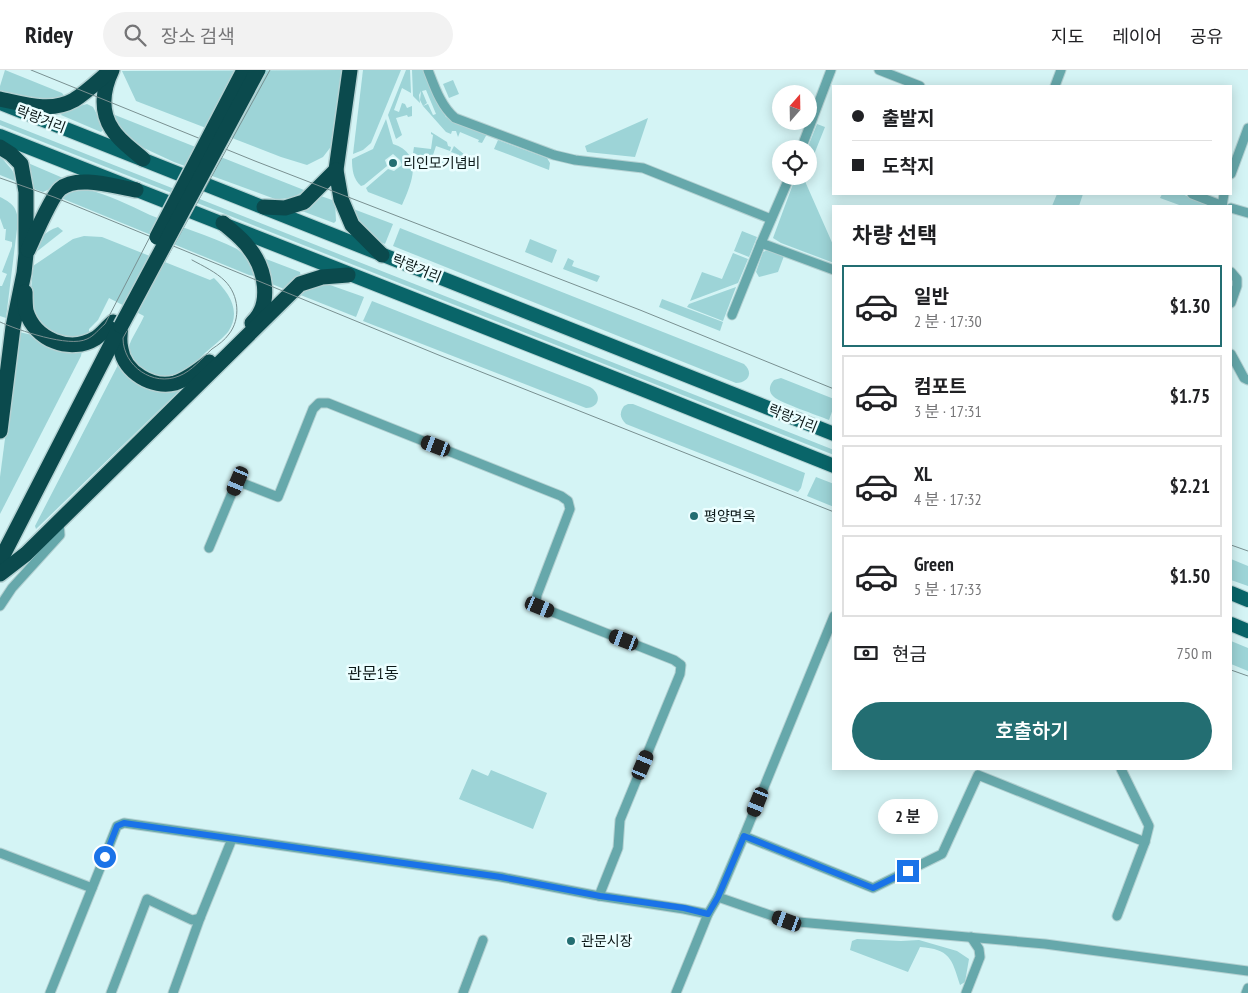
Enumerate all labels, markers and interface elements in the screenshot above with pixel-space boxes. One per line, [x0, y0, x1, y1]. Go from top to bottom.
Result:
search box [103, 12, 453, 57]
text: Ridey [25, 19, 73, 50]
icon: search [121, 21, 149, 49]
text: 장소 검색 [161, 24, 235, 48]
text: 지도 [1051, 25, 1084, 48]
text: 레이어 [1112, 25, 1162, 48]
text: 공유 [1190, 25, 1223, 48]
north arrow [772, 85, 818, 130]
map controls [772, 85, 817, 185]
street label: 락랑거리 [14, 101, 68, 137]
text: 출발지 [882, 106, 934, 130]
button: locate [772, 140, 817, 185]
place label: 리인모기념비 [403, 154, 480, 172]
text: 도착지 [882, 154, 934, 178]
marker: 리인모기념비 [387, 157, 399, 169]
text: 차량 선택 [852, 221, 937, 249]
street label: 락랑거리 [390, 250, 444, 286]
icon: car [854, 284, 899, 329]
text: 일반 [914, 284, 949, 308]
text: $1.30 [1170, 294, 1210, 318]
text: 2 분 · 17:30 [914, 311, 982, 331]
icon: car [854, 374, 899, 419]
text: 컴포트 [914, 374, 966, 398]
text: $1.75 [1170, 384, 1210, 408]
street label: 락랑거리 [766, 400, 820, 436]
text: 3 분 · 17:31 [914, 401, 982, 421]
car [419, 434, 452, 458]
text: XL [914, 462, 932, 486]
car [225, 464, 250, 498]
icon: car [854, 464, 899, 509]
text: $2.21 [1170, 474, 1210, 498]
text: 4 분 · 17:32 [914, 489, 982, 509]
place label: 평양면옥 [704, 507, 756, 525]
marker: 평양면옥 [688, 510, 700, 522]
text: Green [914, 552, 954, 576]
icon: car [854, 554, 899, 599]
text: $1.50 [1170, 564, 1210, 588]
text: 5 분 · 17:33 [914, 579, 982, 599]
car [523, 594, 556, 620]
car [607, 628, 640, 652]
icon: cash [852, 639, 880, 667]
text: 현금 [892, 642, 927, 666]
text: 750 m [1177, 643, 1212, 663]
district label: 관문1동 [347, 663, 399, 683]
button: 호출하기 [852, 702, 1212, 760]
car [630, 748, 655, 782]
car [745, 785, 770, 819]
callout: 2 분 [878, 798, 938, 834]
text: 2 분 [895, 806, 921, 826]
route start [94, 846, 116, 868]
route end [897, 860, 919, 882]
car [770, 909, 803, 933]
place label: 관문시장 [581, 932, 633, 950]
marker: 관문시장 [565, 935, 577, 947]

